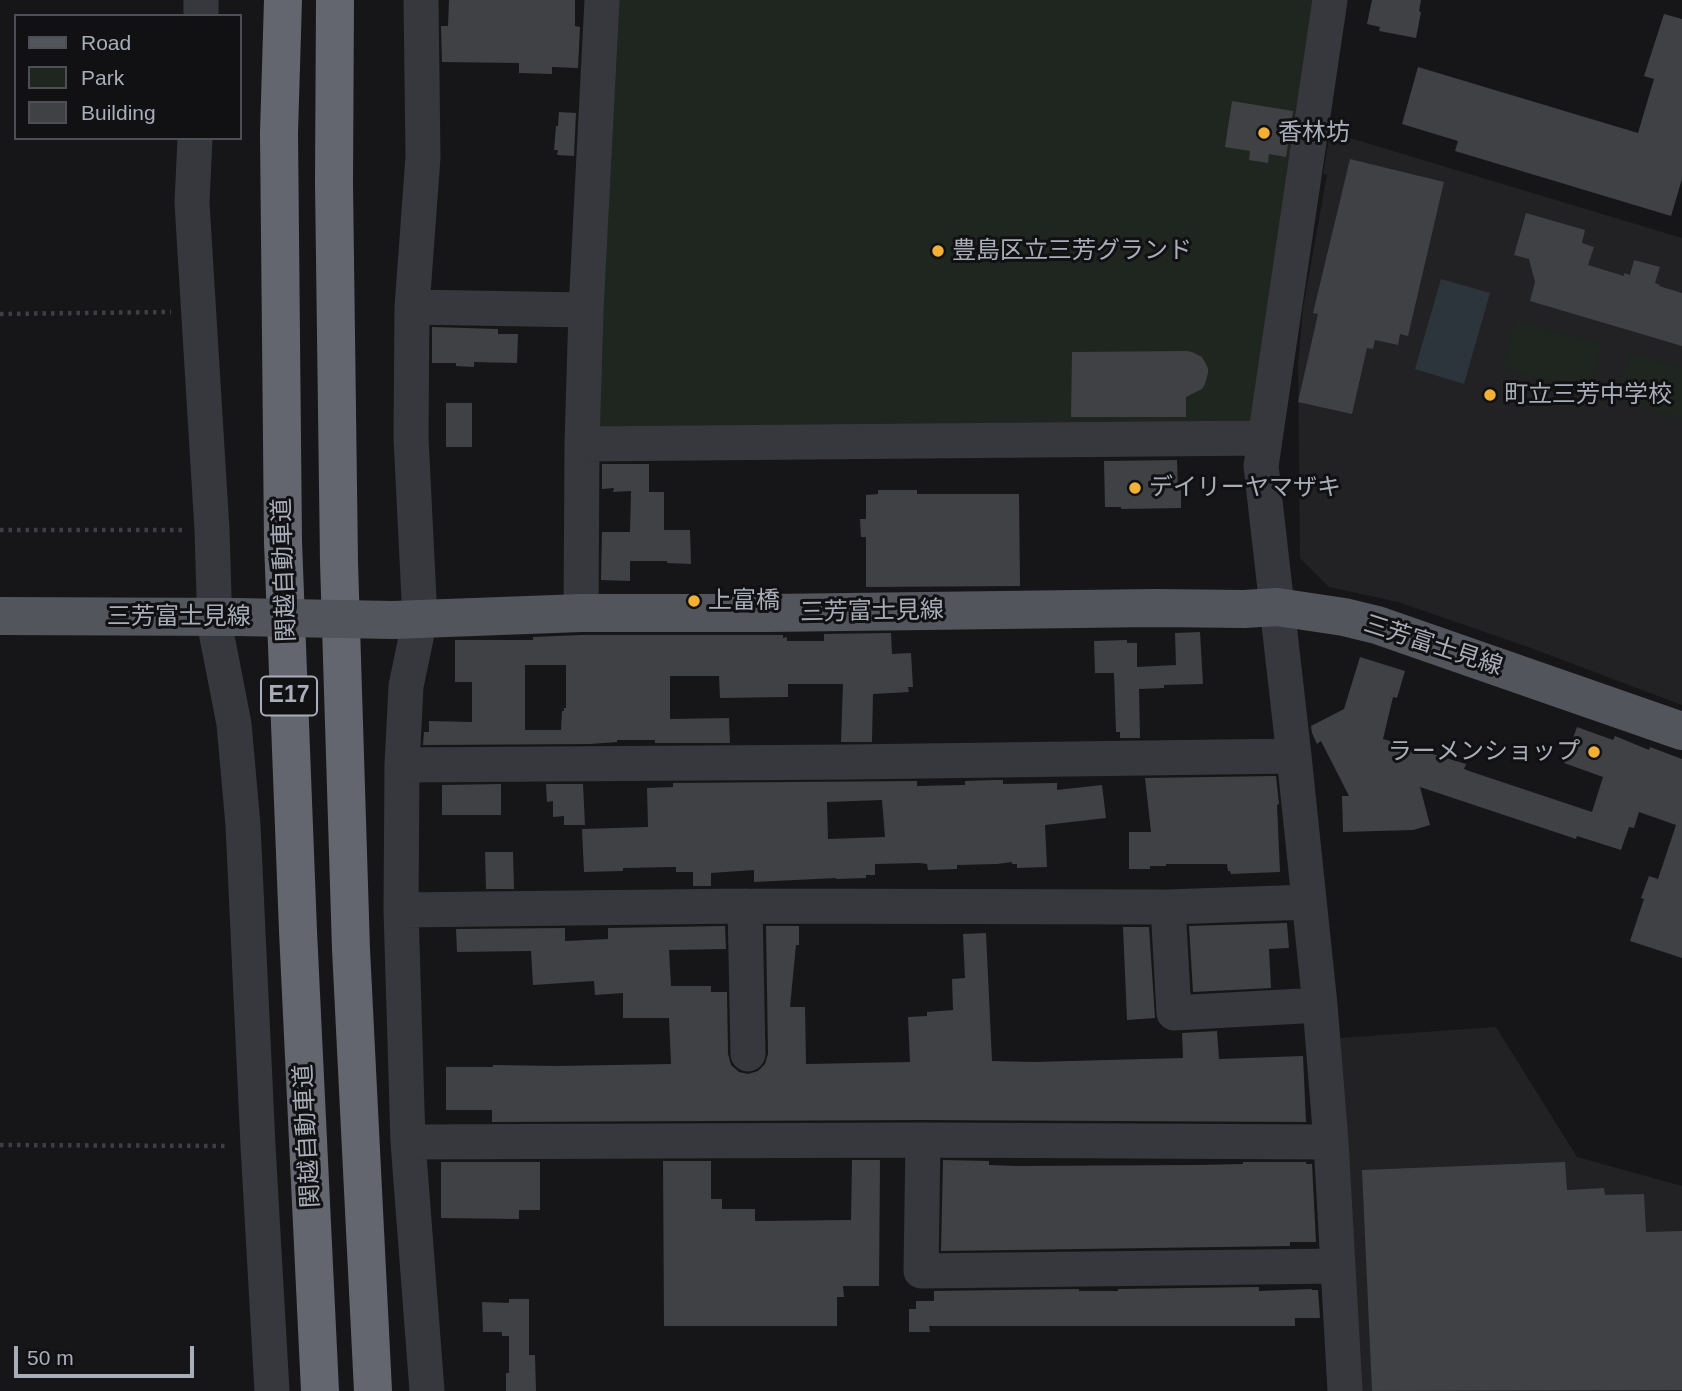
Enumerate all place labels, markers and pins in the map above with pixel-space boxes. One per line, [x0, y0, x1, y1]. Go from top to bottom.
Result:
place label: 香林坊 [1278, 119, 1350, 147]
marker: 香林坊 [1256, 125, 1272, 141]
place label: 豊島区立三芳グランド [952, 237, 1192, 265]
marker: 豊島区立三芳グランド [930, 243, 946, 259]
place label: 町立三芳中学校 [1504, 381, 1672, 409]
marker: 町立三芳中学校 [1482, 387, 1498, 403]
place label: デイリーヤマザキ [1149, 474, 1341, 502]
marker: デイリーヤマザキ [1127, 480, 1143, 496]
place label: 上富橋 [708, 587, 780, 615]
marker: 上富橋 [686, 593, 702, 609]
place label: ラーメンショップ [1388, 738, 1580, 766]
marker: ラーメンショップ [1586, 744, 1602, 760]

